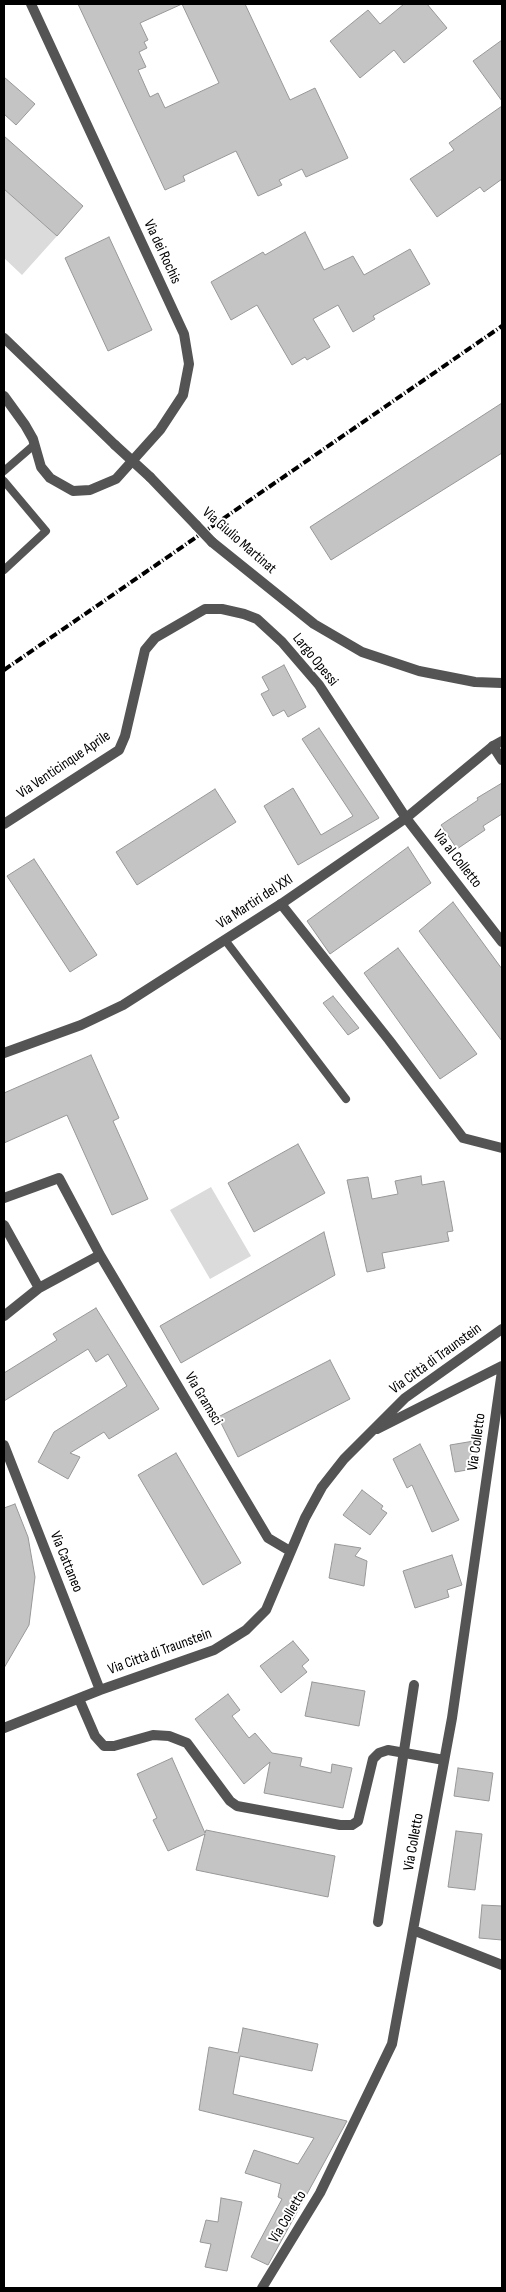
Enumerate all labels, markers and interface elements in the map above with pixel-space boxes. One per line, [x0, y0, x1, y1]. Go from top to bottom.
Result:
street label: Via dei Rochis [139, 217, 185, 287]
street label: Via Giulio Martinat [198, 504, 280, 578]
street label: Largo Opessi [288, 630, 342, 690]
street label: Via Venticinque Aprile [14, 727, 114, 803]
street label: Via al Colletto [429, 826, 485, 892]
street label: Via Martiri del XXI [214, 871, 296, 933]
street label: Via Città di Traunstein [387, 1320, 485, 1398]
street label: Via Gramsci [180, 1369, 226, 1429]
street label: Via Colletto [464, 1412, 490, 1472]
street label: Via Cattaneo [46, 1529, 86, 1595]
street label: Via Città di Traunstein [106, 1625, 214, 1679]
street label: Via Colletto [400, 1812, 428, 1872]
street label: Via Colletto [265, 2188, 311, 2246]

